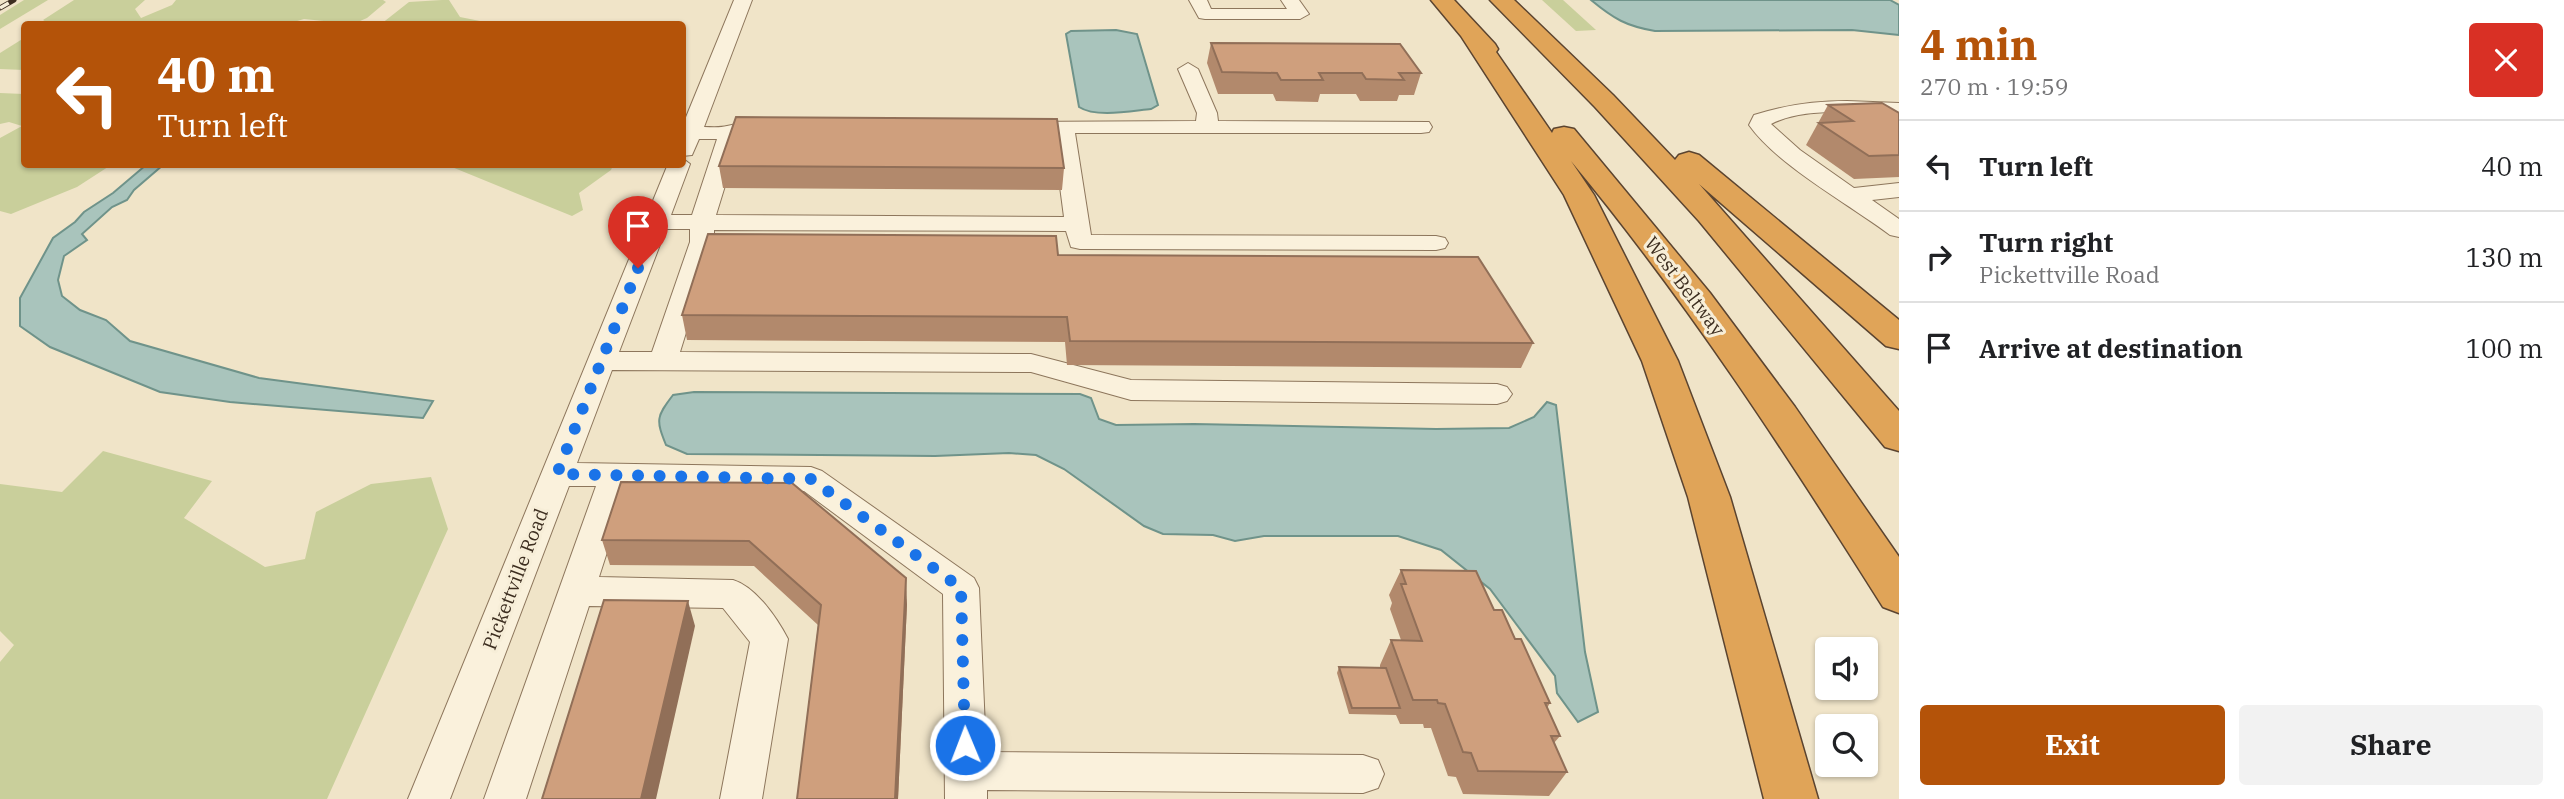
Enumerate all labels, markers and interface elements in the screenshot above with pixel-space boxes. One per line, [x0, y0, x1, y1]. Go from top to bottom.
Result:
text: 4 min [1920, 17, 2038, 72]
button: close [2469, 23, 2543, 97]
text: 40 m [157, 42, 275, 105]
icon: left [42, 49, 133, 140]
text: 270 m · 19:59 [1920, 71, 2069, 101]
text: Turn left [157, 104, 288, 146]
icon: left [1920, 147, 1958, 185]
text: Turn left [1979, 149, 2093, 183]
text: 40 m [2481, 149, 2543, 183]
pin [608, 196, 668, 268]
icon: arrive [619, 207, 657, 245]
text: Turn right [1979, 225, 2113, 259]
street label: West Beltway [1640, 232, 1731, 341]
icon: right [1920, 238, 1958, 276]
text: 130 m [2465, 240, 2543, 274]
text: Pickettville Road [1979, 259, 2160, 289]
icon: arrive [1920, 329, 1958, 367]
text: Arrive at destination [1979, 331, 2243, 365]
text: 100 m [2465, 331, 2543, 365]
street label: Pickettville Road [477, 505, 553, 653]
map controls [1815, 637, 1878, 777]
button: sound [1815, 637, 1878, 700]
button: Exit [1920, 705, 2225, 785]
button: Share [2239, 705, 2543, 785]
position arrow [928, 708, 1002, 782]
button: search [1815, 714, 1878, 777]

